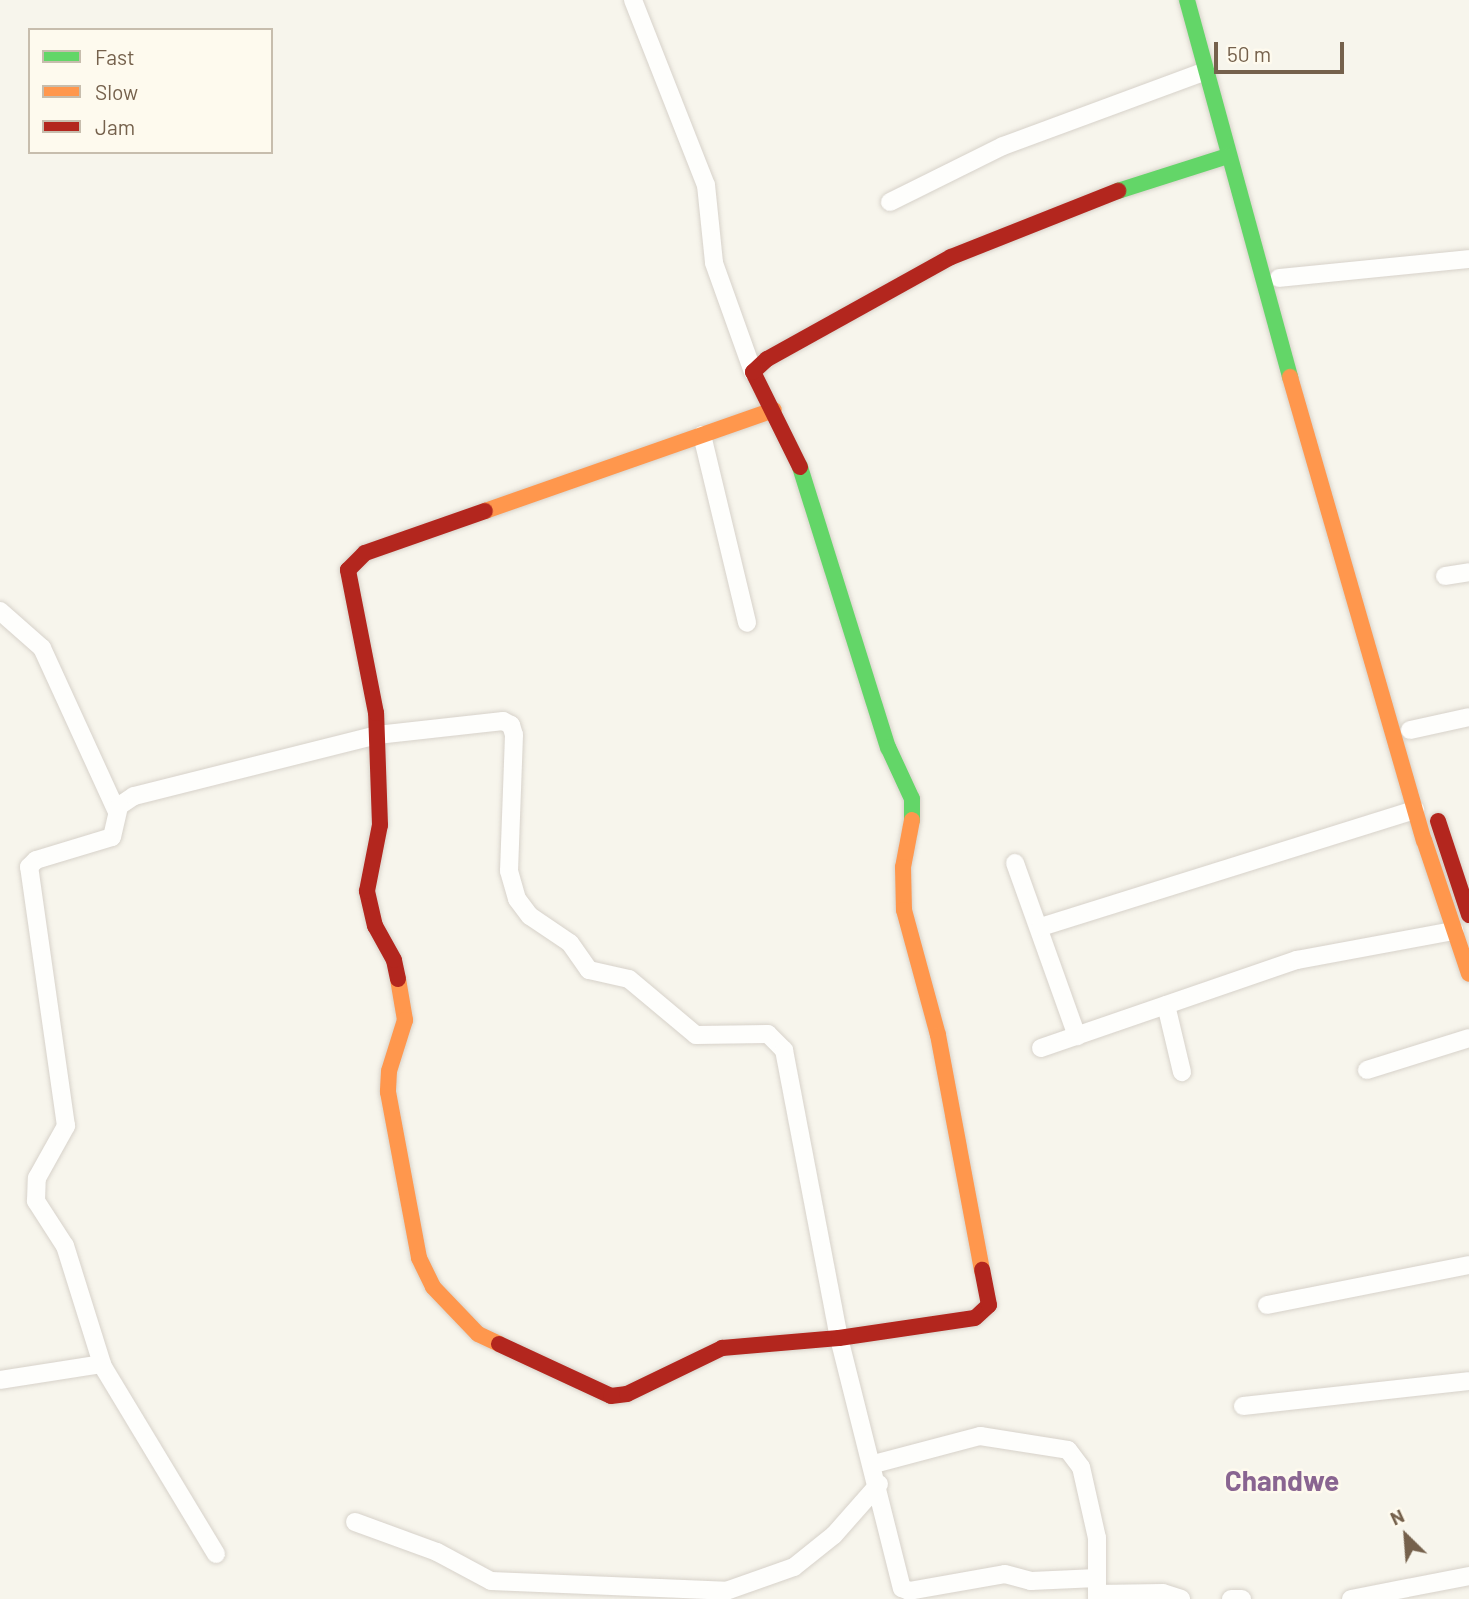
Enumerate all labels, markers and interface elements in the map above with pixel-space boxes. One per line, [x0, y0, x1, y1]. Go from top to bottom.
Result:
legend [28, 28, 273, 154]
scale bar [1217, 28, 1346, 72]
text: 50 m [1227, 41, 1271, 66]
text: Fast [95, 44, 135, 69]
text: Slow [95, 79, 138, 104]
text: Jam [95, 114, 135, 139]
district label: Chandwe [1225, 1463, 1339, 1497]
north arrow [1371, 1501, 1441, 1571]
text: N [1386, 1503, 1407, 1530]

